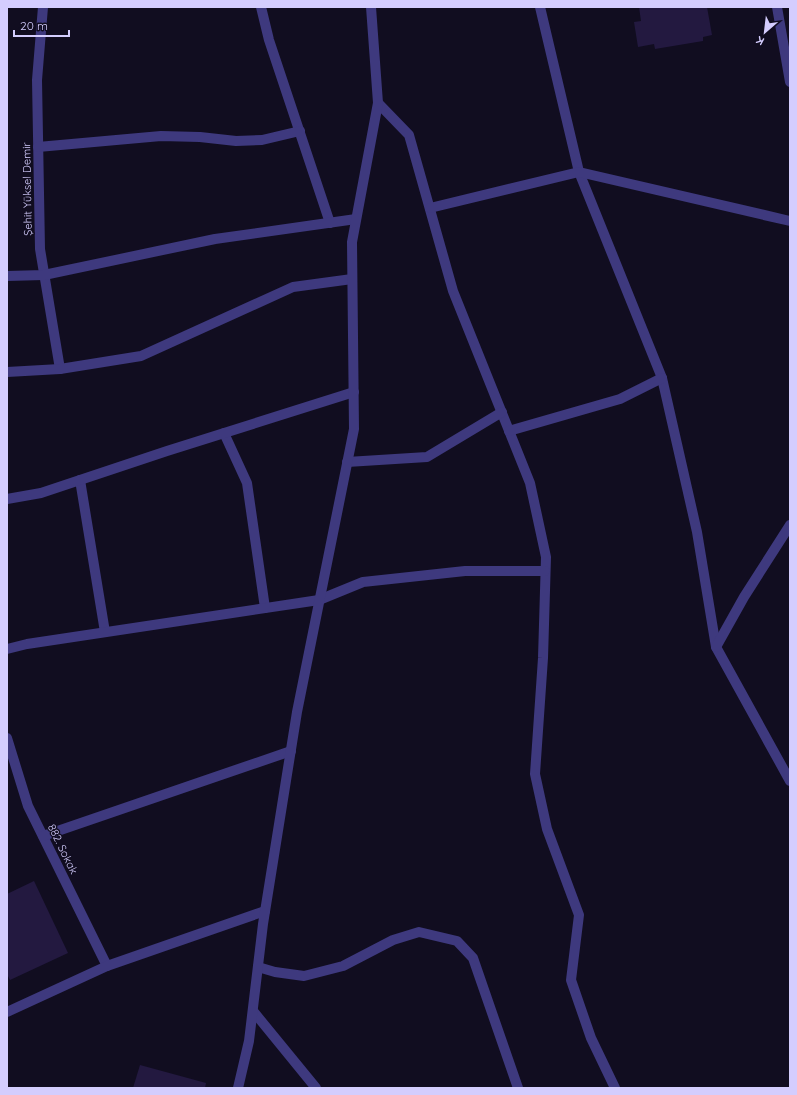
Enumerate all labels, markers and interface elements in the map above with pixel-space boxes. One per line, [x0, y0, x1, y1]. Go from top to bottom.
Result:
scale bar [14, 12, 69, 38]
north arrow [745, 12, 785, 52]
text: 20 m [20, 18, 48, 33]
text: K [754, 33, 767, 49]
street label: Şehit Yüksel Demir [19, 141, 35, 236]
street label: 882. Sokak [45, 822, 81, 877]

